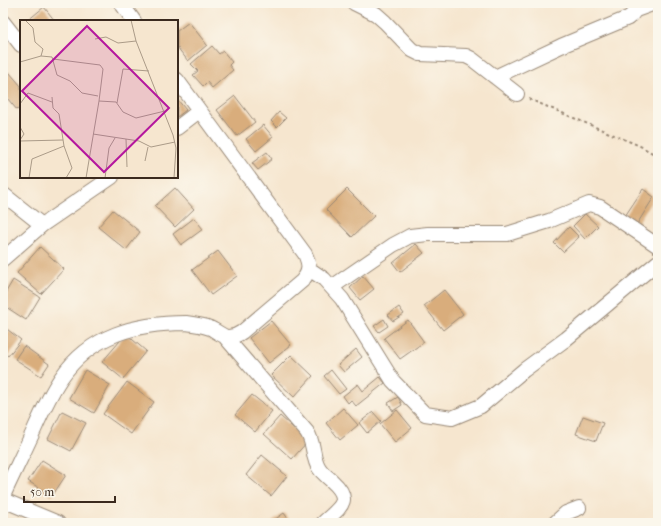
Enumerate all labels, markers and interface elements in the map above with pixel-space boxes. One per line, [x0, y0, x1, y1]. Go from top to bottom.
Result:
inset map [20, 20, 178, 178]
scale bar [24, 478, 115, 504]
text: 50 m [30, 485, 54, 499]

